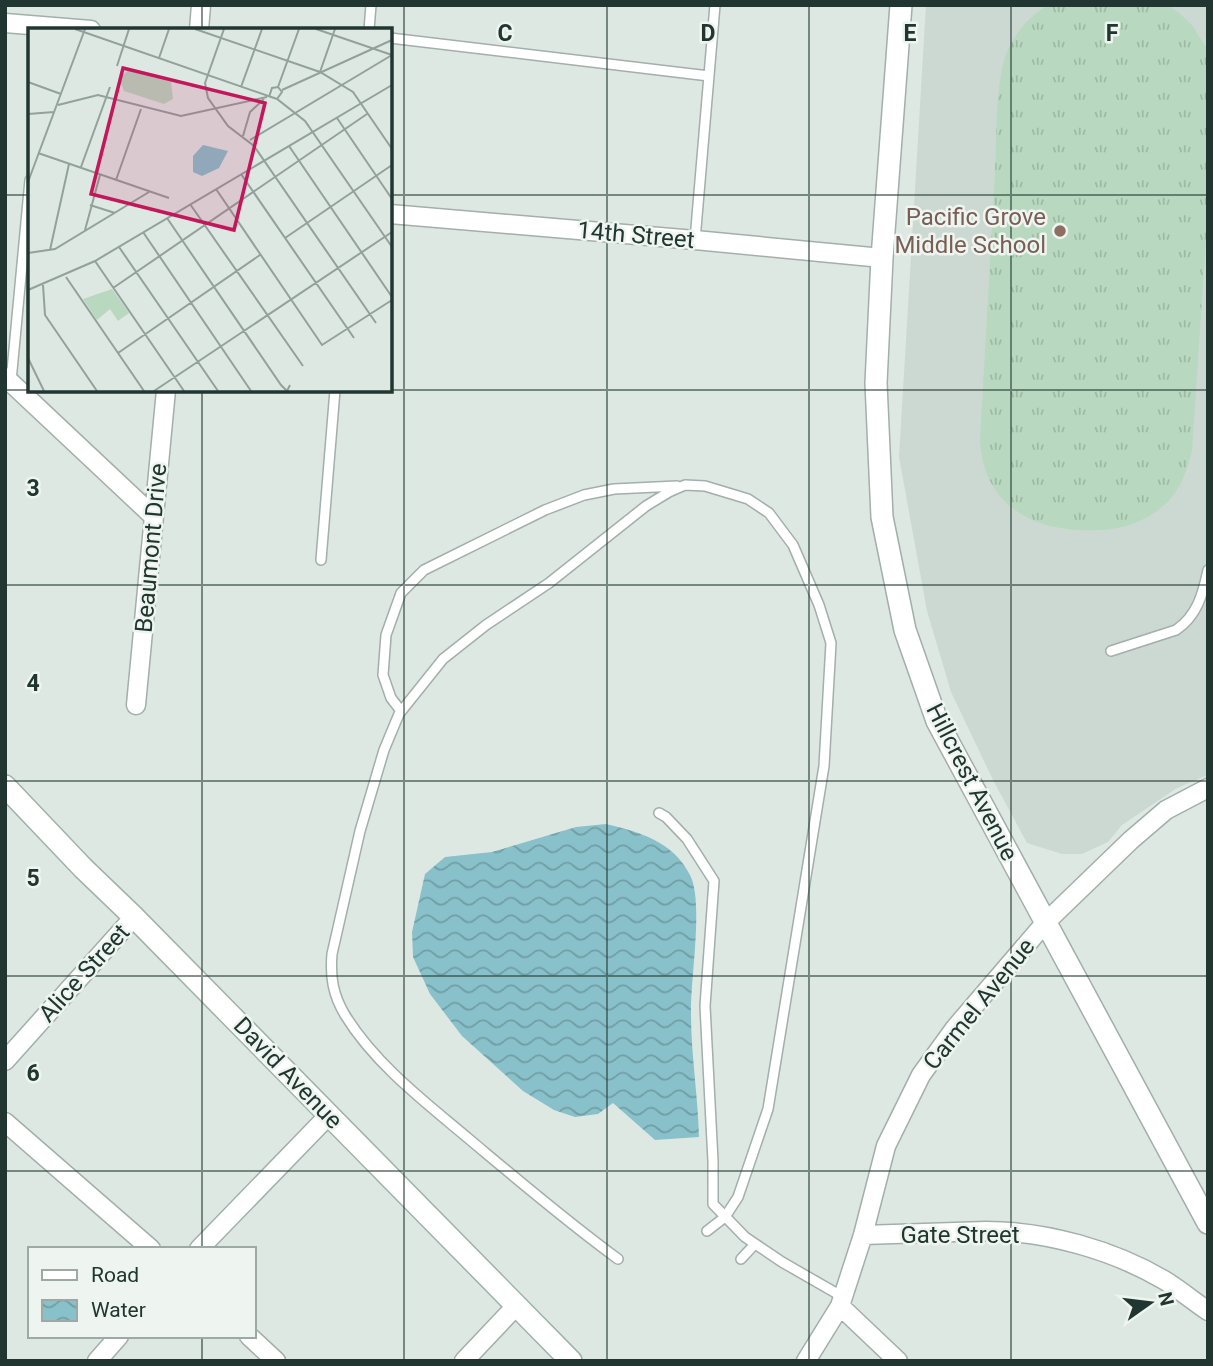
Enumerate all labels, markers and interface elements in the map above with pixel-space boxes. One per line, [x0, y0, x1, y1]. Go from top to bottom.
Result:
text: C [497, 20, 513, 47]
text: D [701, 20, 715, 47]
text: E [904, 20, 917, 47]
text: F [1106, 20, 1119, 47]
inset map [28, 28, 392, 392]
place label: Pacific Grove Middle School [894, 203, 1046, 259]
street label: 14th Street [576, 216, 696, 254]
marker: Pacific Grove Middle School [1052, 223, 1068, 239]
street label: Beaumont Drive [130, 462, 172, 634]
text: 3 [26, 475, 40, 502]
text: 4 [26, 670, 40, 697]
street label: Hillcrest Avenue [920, 699, 1024, 865]
text: 5 [26, 865, 40, 892]
street label: Alice Street [33, 918, 135, 1028]
street label: Carmel Avenue [918, 933, 1040, 1075]
street label: David Avenue [228, 1011, 348, 1135]
text: 6 [26, 1060, 40, 1087]
street label: Gate Street [900, 1221, 1020, 1249]
legend [28, 1247, 256, 1338]
text: Road [91, 1263, 139, 1287]
north arrow [1115, 1268, 1185, 1338]
text: N [1153, 1290, 1179, 1308]
text: Water [91, 1298, 146, 1322]

